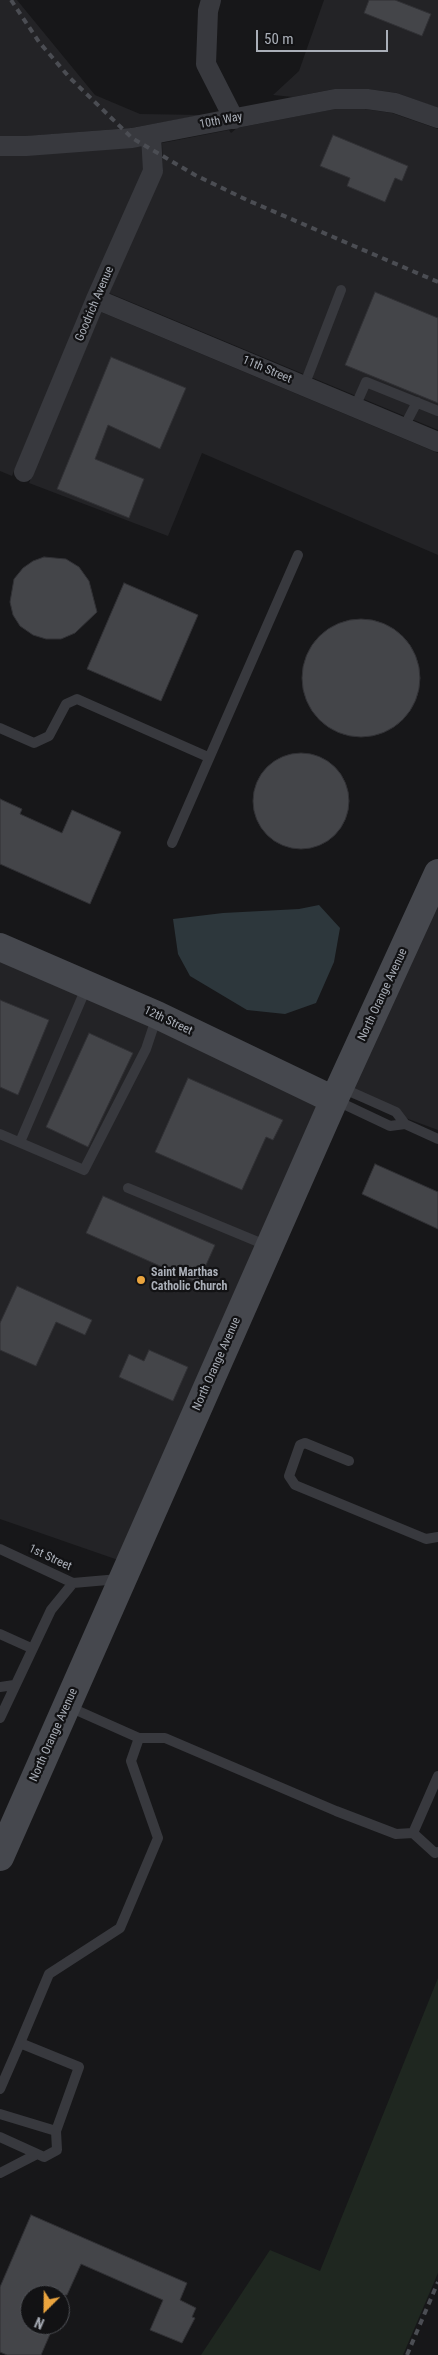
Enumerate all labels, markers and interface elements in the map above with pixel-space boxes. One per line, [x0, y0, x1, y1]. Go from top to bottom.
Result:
scale bar [258, 20, 390, 52]
text: 50 m [264, 30, 294, 48]
street label: 10th Way [198, 110, 244, 132]
street label: Goodrich Avenue [73, 264, 117, 344]
street label: 11th Street [240, 353, 294, 387]
street label: North Orange Avenue [355, 946, 411, 1044]
street label: 12th Street [141, 1003, 195, 1039]
place label: Saint Marthas Catholic Church [151, 1266, 227, 1294]
marker: Saint Marthas Catholic Church [135, 1274, 147, 1286]
street label: North Orange Avenue [190, 1315, 244, 1413]
street label: 1st Street [26, 1542, 74, 1574]
street label: North Orange Avenue [27, 1686, 81, 1784]
north arrow [20, 2285, 70, 2335]
text: N [32, 2314, 47, 2332]

